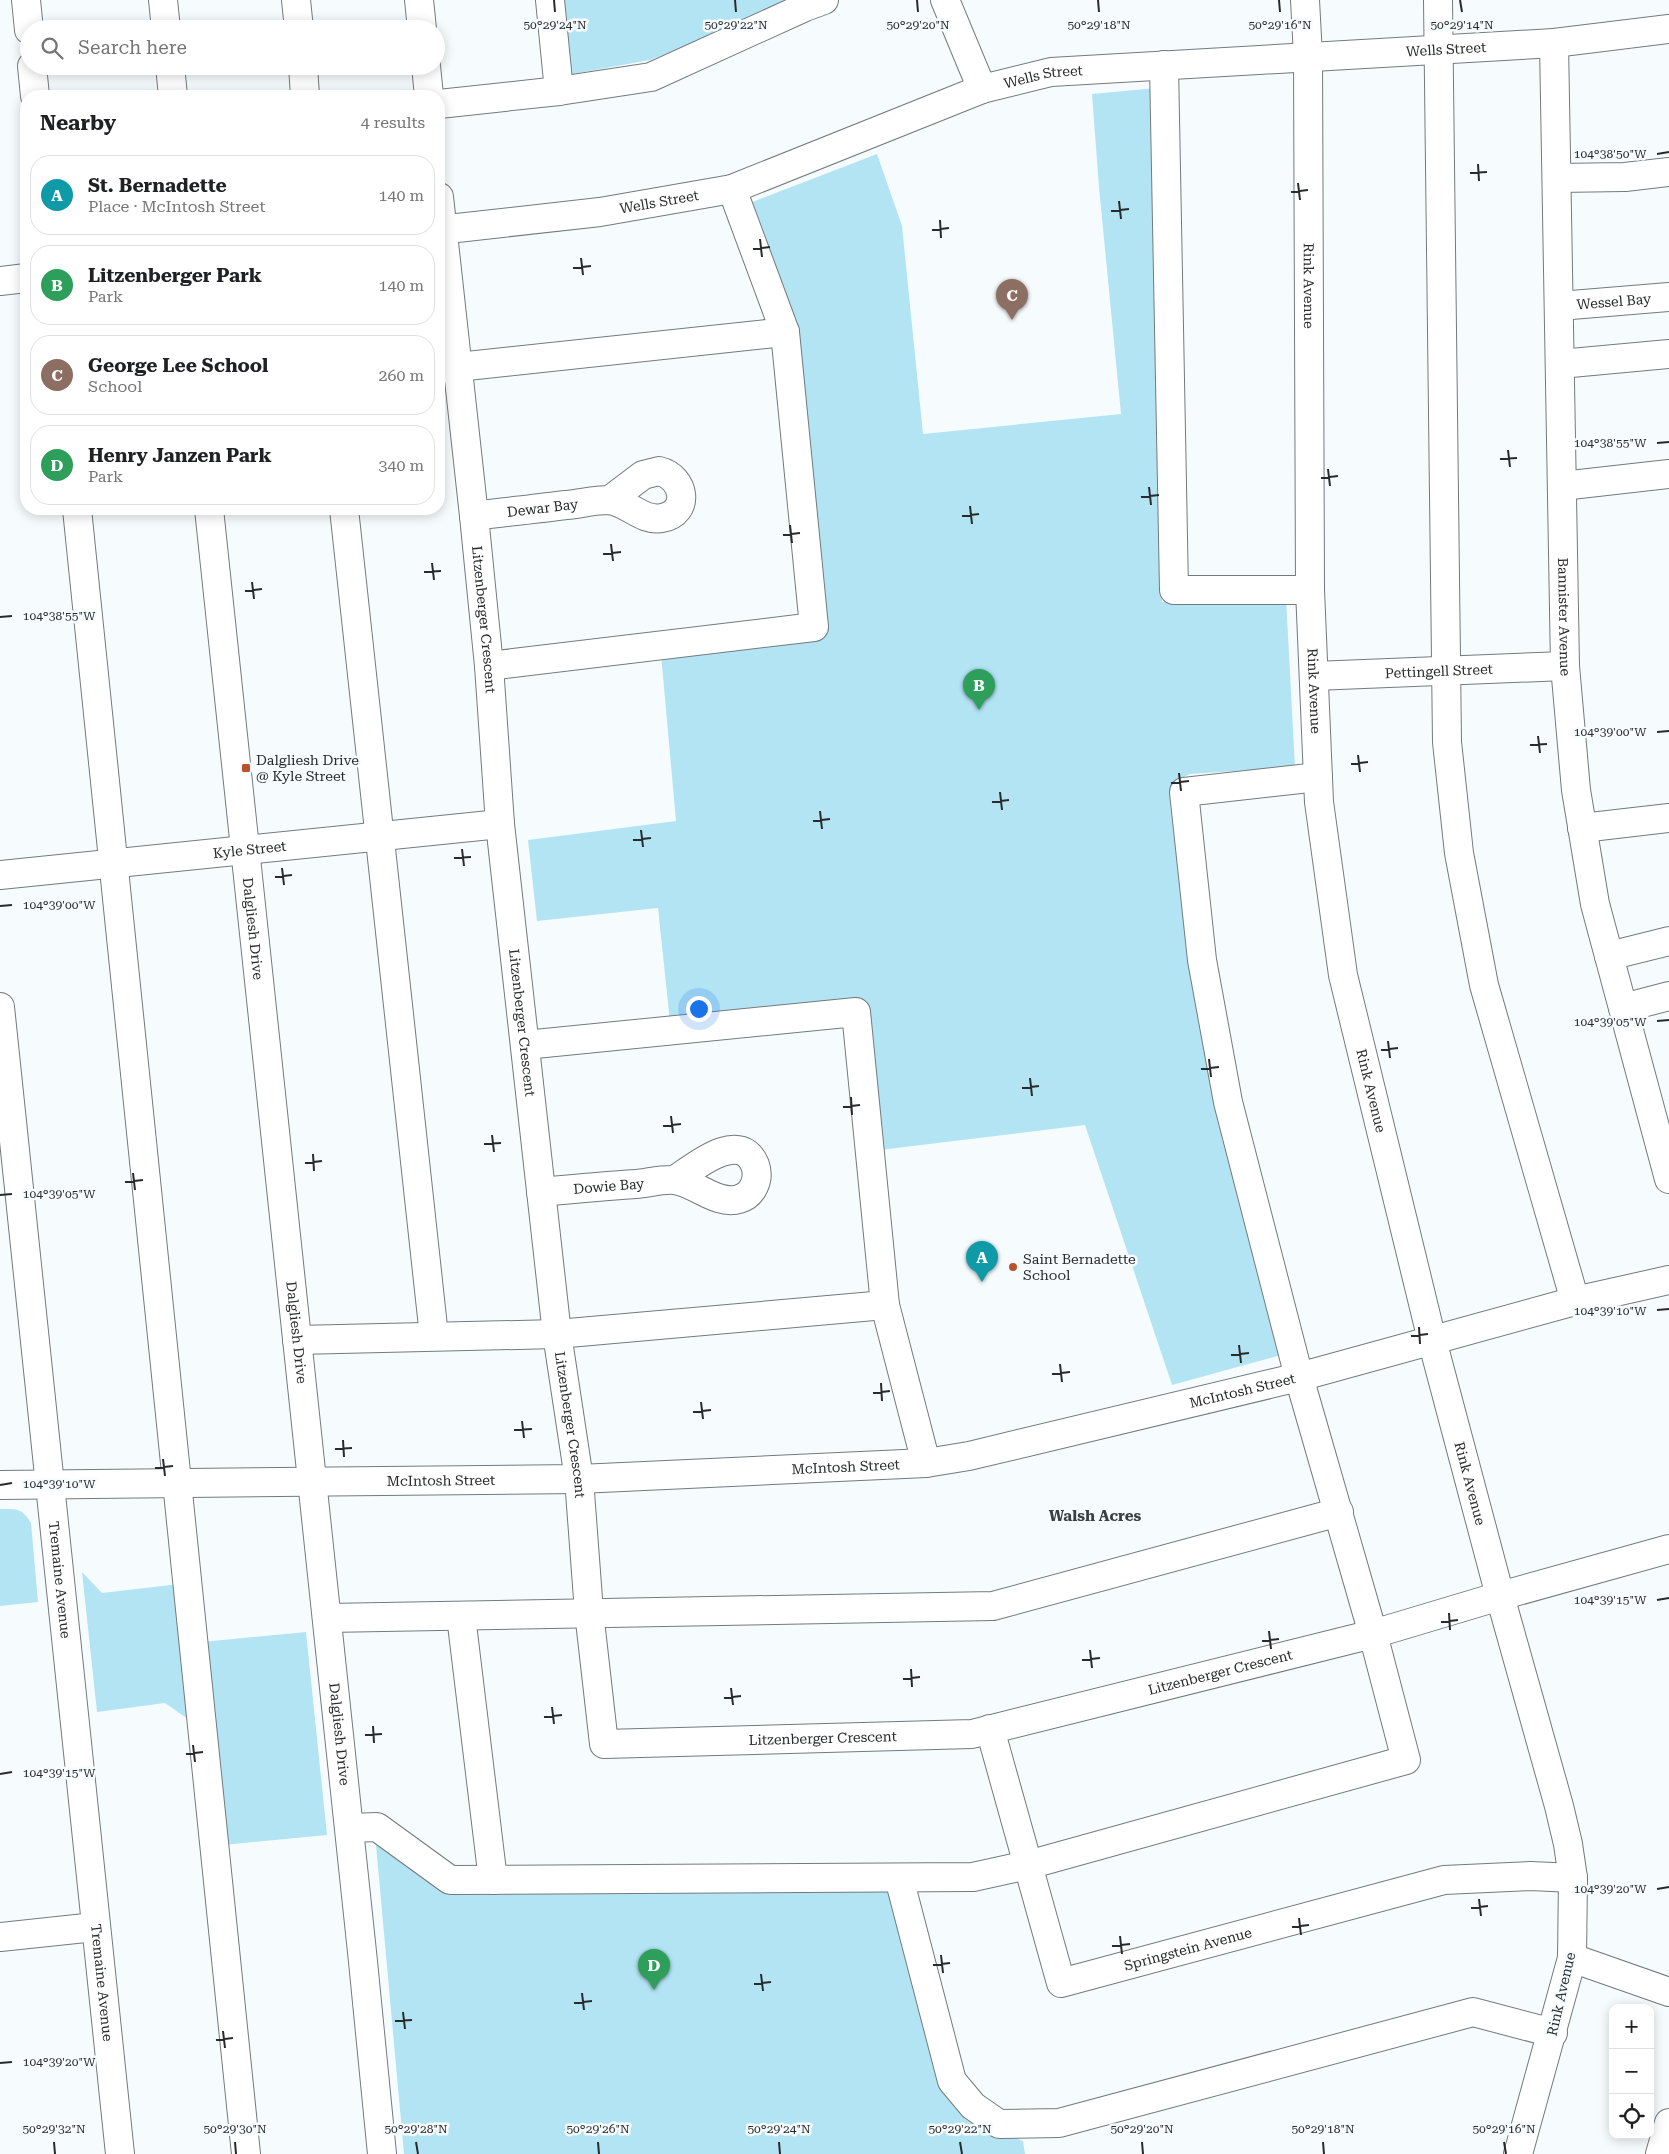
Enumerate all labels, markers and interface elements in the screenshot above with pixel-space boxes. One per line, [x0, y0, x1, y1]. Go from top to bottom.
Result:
text: 50°29'24"N [523, 18, 587, 32]
text: 50°29'22"N [704, 18, 768, 32]
text: 50°29'20"N [886, 18, 950, 32]
text: 50°29'18"N [1067, 18, 1131, 32]
text: 50°29'16"N [1248, 18, 1312, 32]
text: 50°29'14"N [1430, 18, 1494, 32]
search box [20, 20, 445, 75]
icon: search [38, 34, 66, 62]
text: Search here [78, 36, 187, 59]
street label: Wells Street [1406, 39, 1487, 60]
street label: Wells Street [1002, 62, 1083, 91]
text: Nearby [40, 111, 116, 135]
text: 4 results [361, 113, 425, 132]
text: 104°38'50"W [1574, 147, 1647, 161]
text: St. Bernadette [88, 174, 227, 197]
text: A [51, 186, 63, 205]
text: 140 m [378, 186, 424, 205]
street label: Wells Street [618, 187, 700, 216]
text: Place · McIntosh Street [88, 197, 265, 216]
street label: Rink Avenue [1301, 243, 1317, 329]
text: Litzenberger Park [88, 264, 262, 287]
text: B [51, 276, 63, 295]
text: 140 m [378, 276, 424, 295]
pin: C [996, 279, 1028, 320]
text: Park [88, 287, 123, 306]
street label: Wessel Bay [1576, 290, 1652, 313]
text: George Lee School [88, 354, 268, 377]
text: C [51, 366, 63, 385]
text: 260 m [378, 366, 424, 385]
text: School [88, 377, 142, 396]
text: 104°38'55"W [1574, 436, 1647, 450]
text: Henry Janzen Park [88, 444, 272, 467]
text: D [51, 456, 63, 475]
text: 340 m [378, 456, 424, 475]
text: Park [88, 467, 123, 486]
street label: Dewar Bay [506, 496, 580, 520]
street label: Litzenberger Crescent [469, 545, 499, 694]
street label: Bannister Avenue [1555, 558, 1574, 677]
text: 104°38'55"W [23, 609, 96, 623]
street label: Rink Avenue [1304, 648, 1324, 734]
street label: Pettingell Street [1385, 661, 1493, 681]
pin: B [963, 669, 995, 710]
text: 104°39'00"W [1574, 725, 1647, 739]
place label: Dalgliesh Drive @ Kyle Street [256, 752, 359, 784]
marker: Dalgliesh Drive @ Kyle Street [240, 762, 252, 774]
street label: Kyle Street [212, 838, 287, 861]
street label: Dalgliesh Drive [240, 877, 267, 981]
text: 104°39'00"W [23, 898, 96, 912]
street label: Litzenberger Crescent [506, 948, 538, 1097]
your location [686, 996, 712, 1022]
text: 104°39'05"W [1574, 1015, 1647, 1029]
street label: Rink Avenue [1353, 1047, 1389, 1135]
street label: Dowie Bay [573, 1175, 646, 1197]
text: 104°39'05"W [23, 1187, 96, 1201]
pin: A [966, 1241, 998, 1282]
place label: Saint Bernadette School [1023, 1251, 1136, 1283]
marker: Saint Bernadette School [1007, 1261, 1019, 1273]
street label: Dalgliesh Drive [283, 1280, 310, 1385]
text: 104°39'10"W [1574, 1304, 1647, 1318]
street label: Litzenberger Crescent [552, 1350, 588, 1499]
street label: McIntosh Street [1188, 1370, 1297, 1411]
street label: Rink Avenue [1451, 1440, 1489, 1527]
street label: McIntosh Street [791, 1456, 900, 1477]
street label: McIntosh Street [387, 1472, 495, 1489]
text: 104°39'10"W [23, 1477, 96, 1491]
district label: Walsh Acres [1049, 1507, 1142, 1525]
street label: Tremaine Avenue [46, 1520, 74, 1640]
text: 104°39'15"W [1574, 1593, 1647, 1607]
street label: Litzenberger Crescent [1146, 1646, 1294, 1698]
street label: Dalgliesh Drive [326, 1682, 353, 1786]
street label: Litzenberger Crescent [748, 1728, 897, 1748]
text: 104°39'15"W [23, 1766, 96, 1780]
text: 104°39'20"W [1574, 1882, 1647, 1896]
street label: Tremaine Avenue [88, 1923, 116, 2042]
street label: Springstein Avenue [1122, 1924, 1254, 1974]
pin: D [638, 1949, 670, 1990]
street label: Rink Avenue [1544, 1950, 1578, 2038]
map controls [1609, 2004, 1654, 2139]
button: + [1609, 2004, 1654, 2049]
button: − [1609, 2049, 1654, 2094]
text: 104°39'20"W [23, 2055, 96, 2069]
button: locate [1609, 2094, 1654, 2139]
text: 50°29'32"N [22, 2122, 86, 2136]
text: 50°29'30"N [203, 2122, 267, 2136]
text: 50°29'28"N [384, 2122, 448, 2136]
text: 50°29'26"N [566, 2122, 630, 2136]
text: 50°29'24"N [747, 2122, 811, 2136]
text: 50°29'22"N [928, 2122, 992, 2136]
text: 50°29'20"N [1110, 2122, 1174, 2136]
text: 50°29'18"N [1291, 2122, 1355, 2136]
text: 50°29'16"N [1472, 2122, 1536, 2136]

